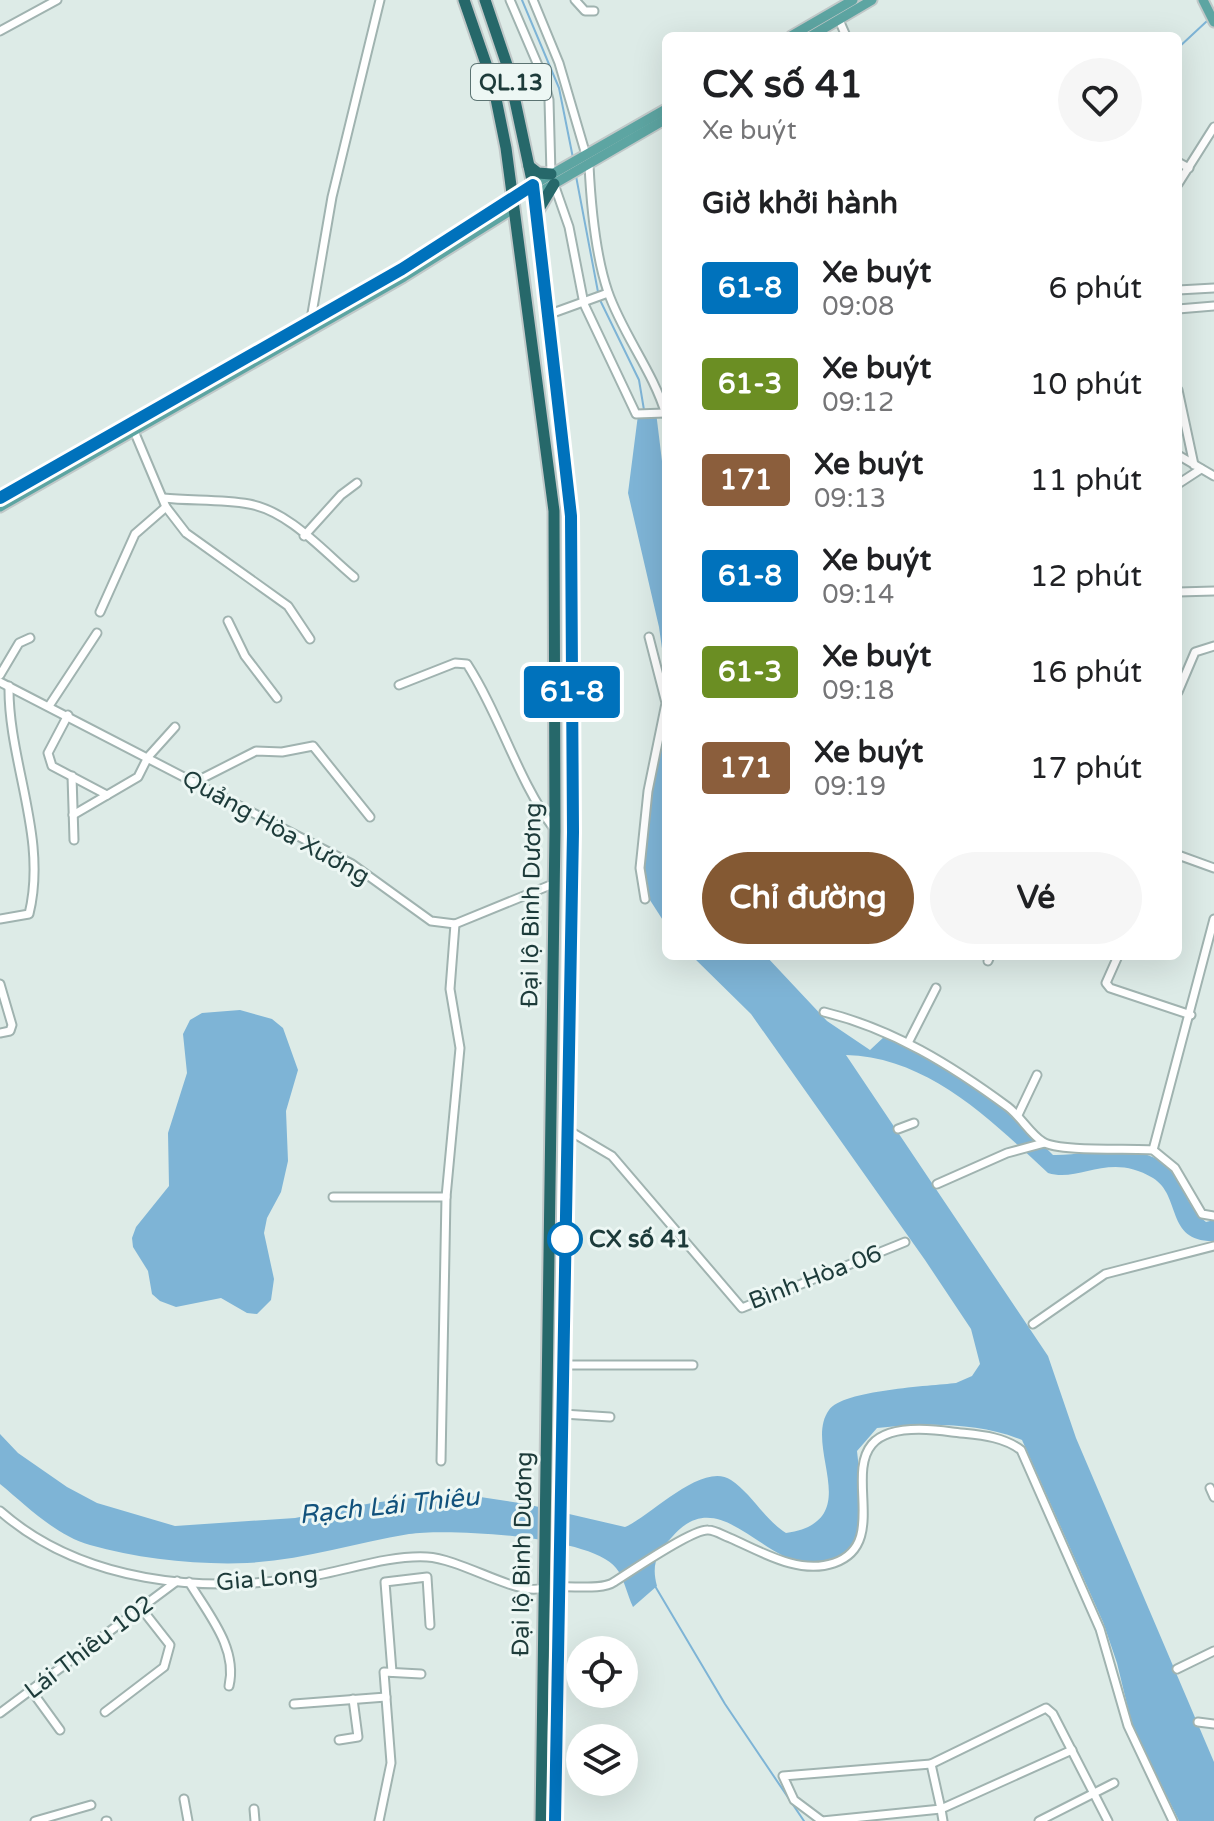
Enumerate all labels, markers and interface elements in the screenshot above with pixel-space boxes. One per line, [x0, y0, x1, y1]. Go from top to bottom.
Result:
button: heart [1058, 58, 1142, 142]
text: CX số 41 [702, 62, 863, 108]
road number: QL.13 [471, 64, 551, 100]
text: Xe buýt [702, 115, 797, 146]
text: Giờ khởi hành [702, 185, 898, 222]
text: Xe buýt [822, 254, 931, 291]
text: 6 phút [1049, 270, 1142, 307]
text: 61-8 [718, 271, 782, 305]
text: 09:08 [822, 291, 894, 322]
text: Xe buýt [822, 350, 931, 387]
text: 10 phút [1030, 366, 1142, 403]
text: 61-3 [718, 367, 782, 401]
text: 09:12 [822, 387, 894, 418]
text: Xe buýt [814, 446, 923, 483]
text: 11 phút [1030, 462, 1142, 499]
text: 171 [720, 463, 772, 497]
text: 09:13 [814, 483, 886, 514]
text: Xe buýt [822, 542, 931, 579]
text: 12 phút [1030, 558, 1142, 595]
text: 61-8 [718, 559, 782, 593]
text: 09:14 [822, 579, 894, 610]
text: Xe buýt [822, 638, 931, 675]
text: 16 phút [1030, 654, 1142, 691]
text: 61-3 [718, 655, 782, 689]
line badge: 61-8 [516, 666, 628, 718]
text: 61-8 [540, 675, 604, 709]
text: 09:18 [822, 675, 894, 706]
text: Xe buýt [814, 734, 923, 771]
text: 17 phút [1030, 750, 1142, 787]
text: 171 [720, 751, 772, 785]
street label: Quảng Hòa Xương [177, 764, 375, 891]
text: 09:19 [814, 771, 886, 802]
street label: Đại lộ Bình Dương [515, 802, 548, 1008]
button: Chỉ đường [702, 852, 914, 944]
button: Vé [930, 852, 1142, 944]
marker: CX số 41 [548, 1222, 582, 1256]
place label: CX số 41 [589, 1225, 691, 1254]
street label: Bình Hòa 06 [745, 1239, 886, 1316]
street label: Đại lộ Bình Dương [506, 1451, 539, 1657]
water label: Rạch Lái Thiêu [297, 1481, 482, 1530]
street label: Gia Long [215, 1560, 319, 1597]
street label: Lái Thiêu 102 [19, 1589, 160, 1705]
map controls [566, 1636, 638, 1796]
button: locate [566, 1636, 638, 1708]
button: layers [566, 1724, 638, 1796]

